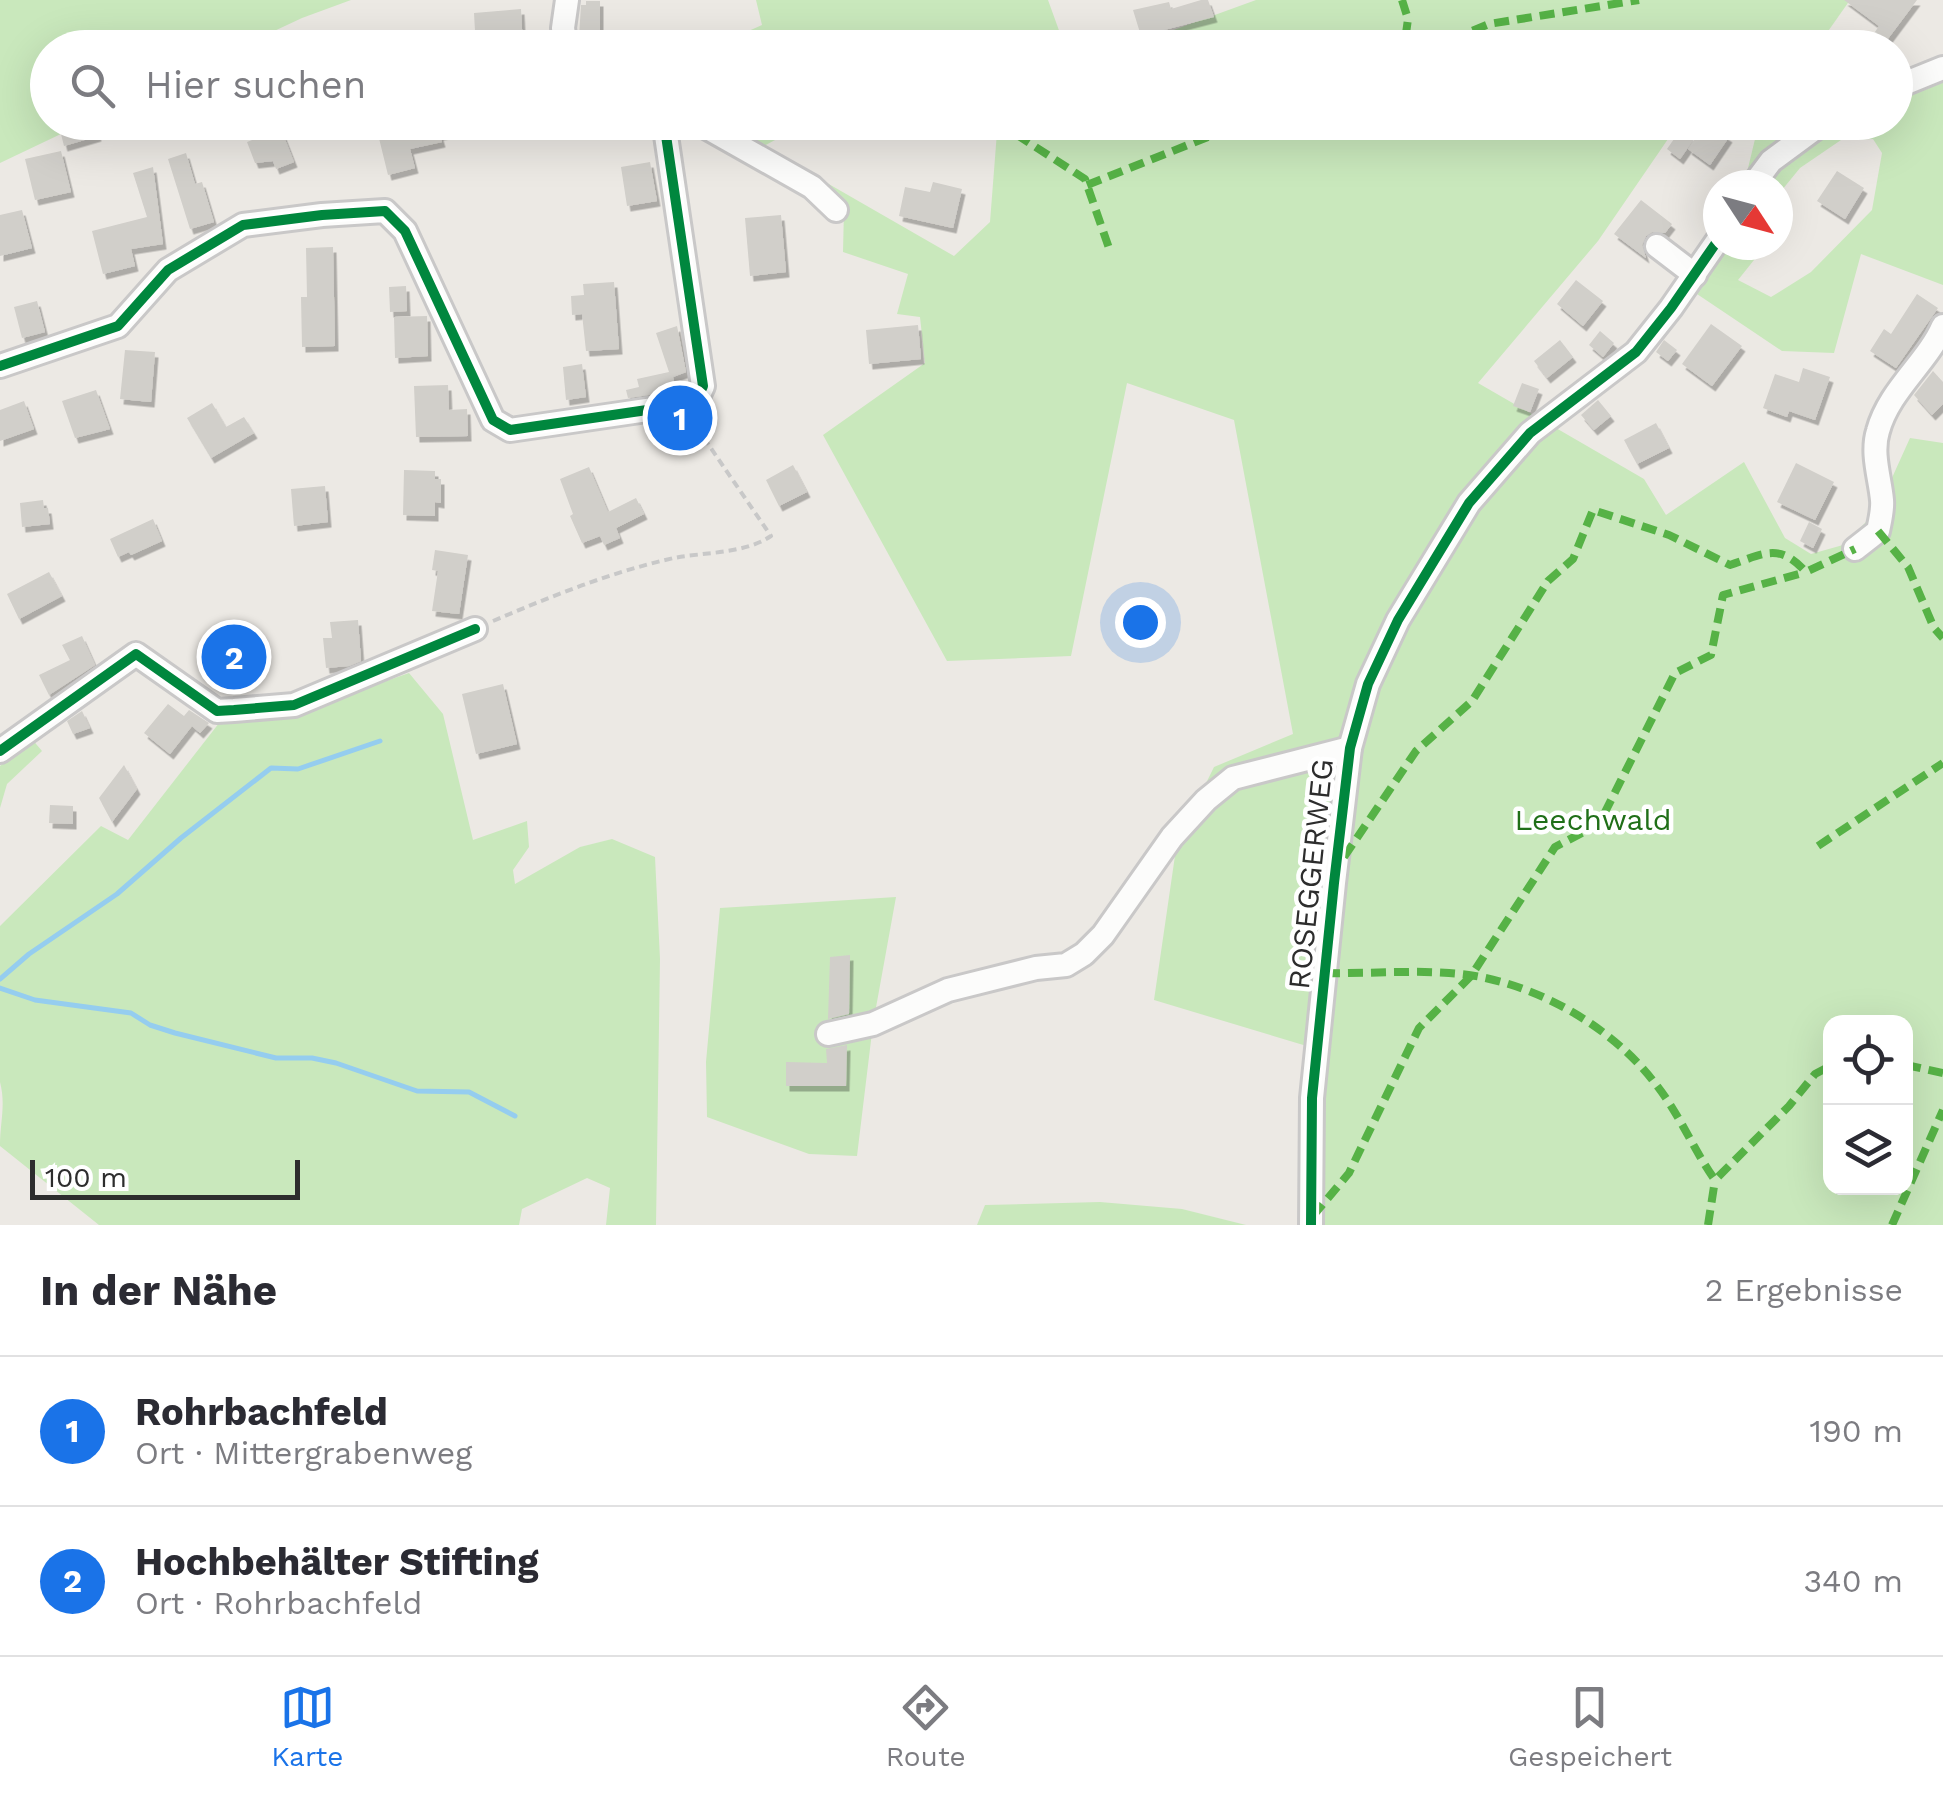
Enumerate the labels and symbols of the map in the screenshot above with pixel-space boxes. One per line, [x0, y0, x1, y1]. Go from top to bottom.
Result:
north arrow [1703, 170, 1793, 260]
pin: 1 [648, 380, 712, 456]
your location [1115, 597, 1166, 648]
pin: 2 [202, 620, 266, 694]
street label: ROSEGGERWEG [1281, 757, 1340, 991]
park label: Leechwald [1515, 802, 1671, 837]
scale bar [30, 1155, 300, 1200]

